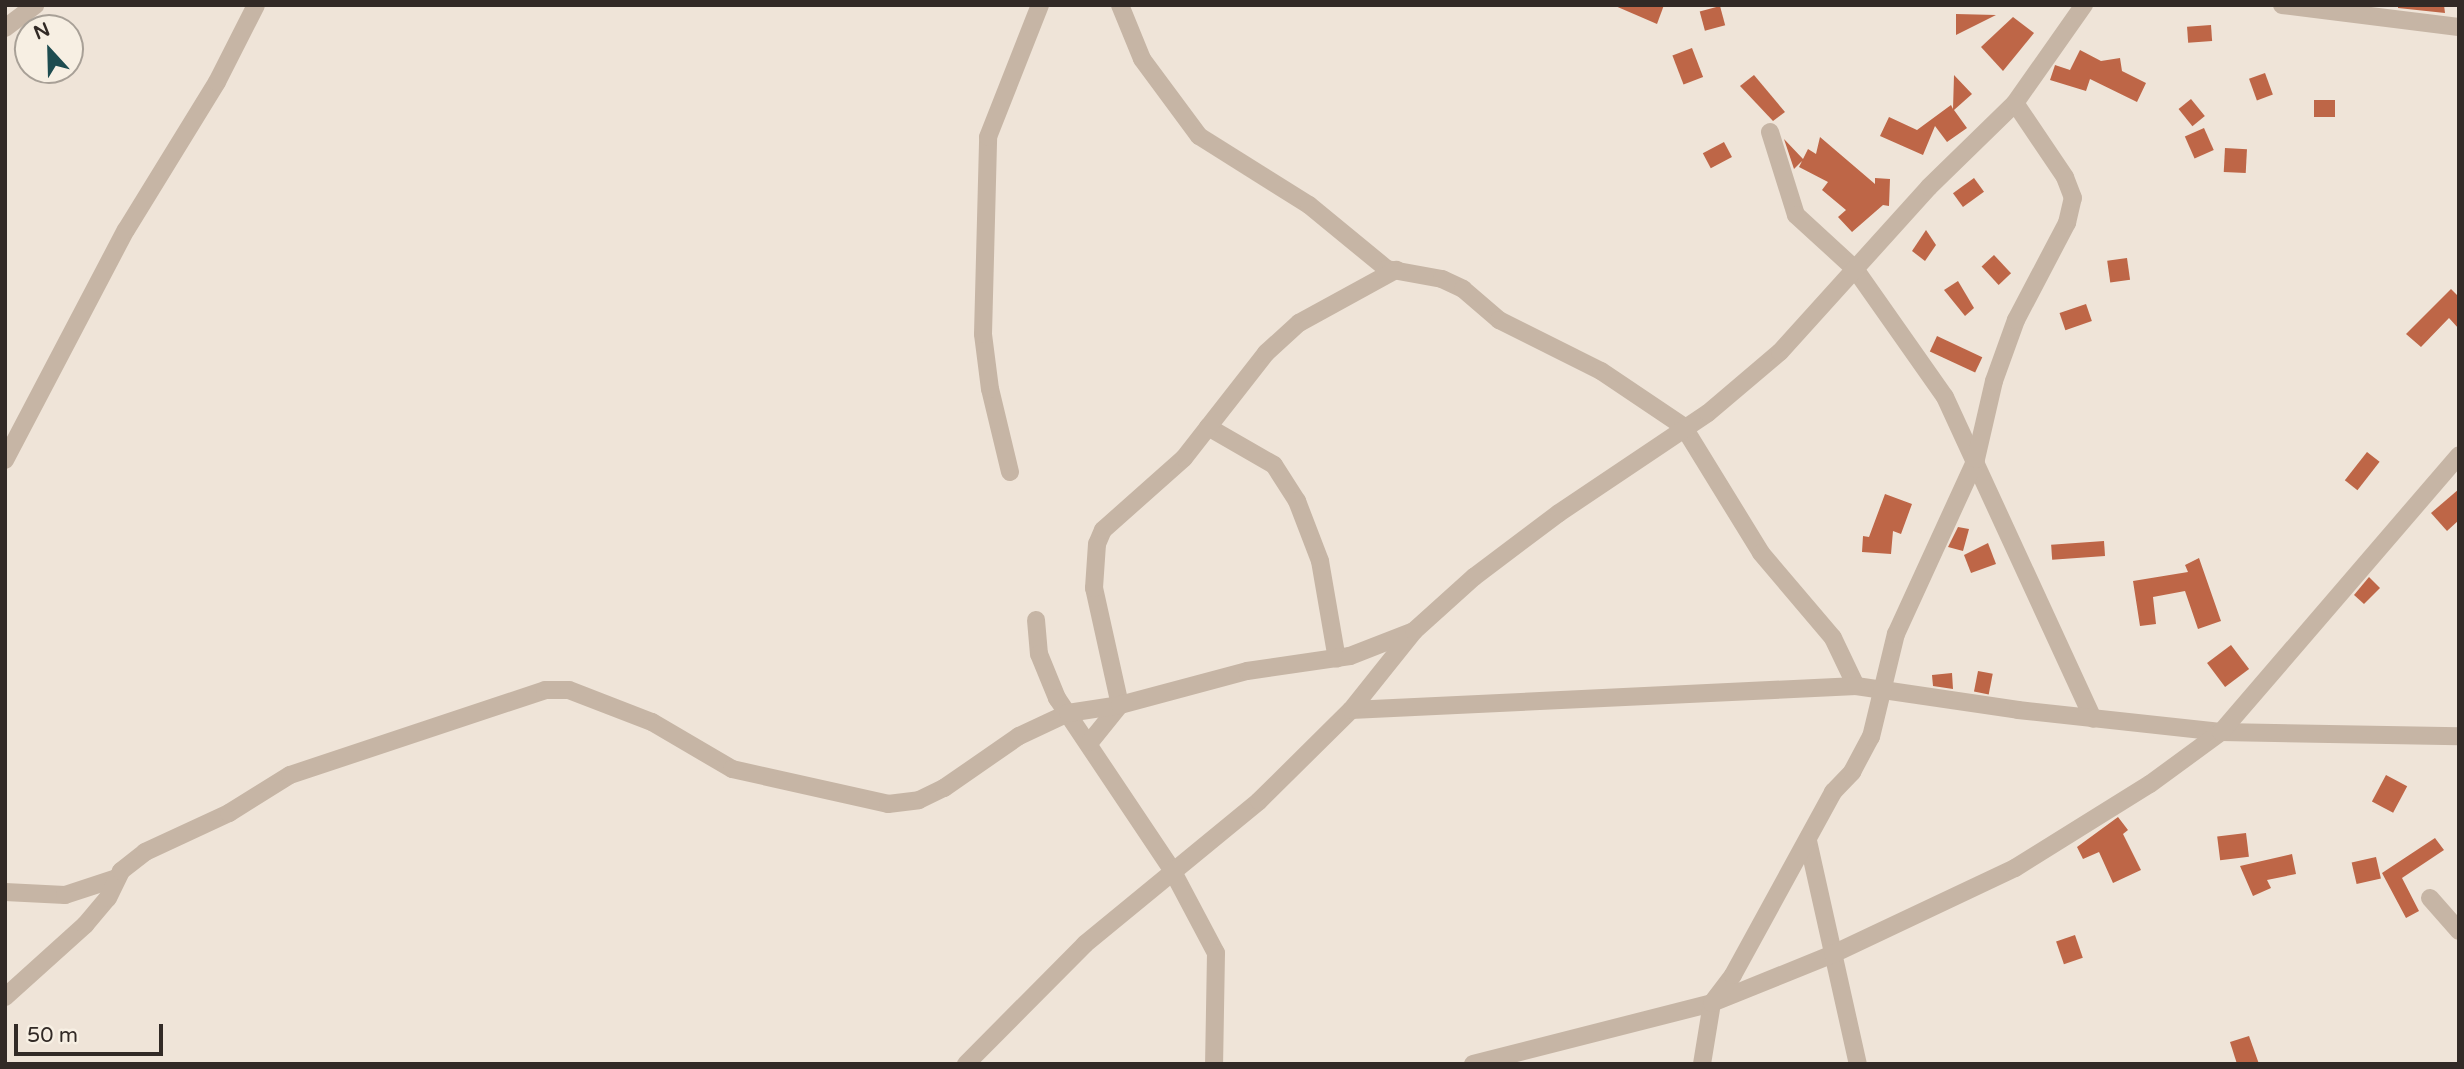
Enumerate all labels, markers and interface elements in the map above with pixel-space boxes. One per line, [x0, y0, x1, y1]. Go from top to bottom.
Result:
north arrow [14, 14, 84, 84]
text: N [31, 18, 53, 44]
scale bar [18, 1010, 166, 1054]
text: 50 m [27, 1023, 78, 1048]

